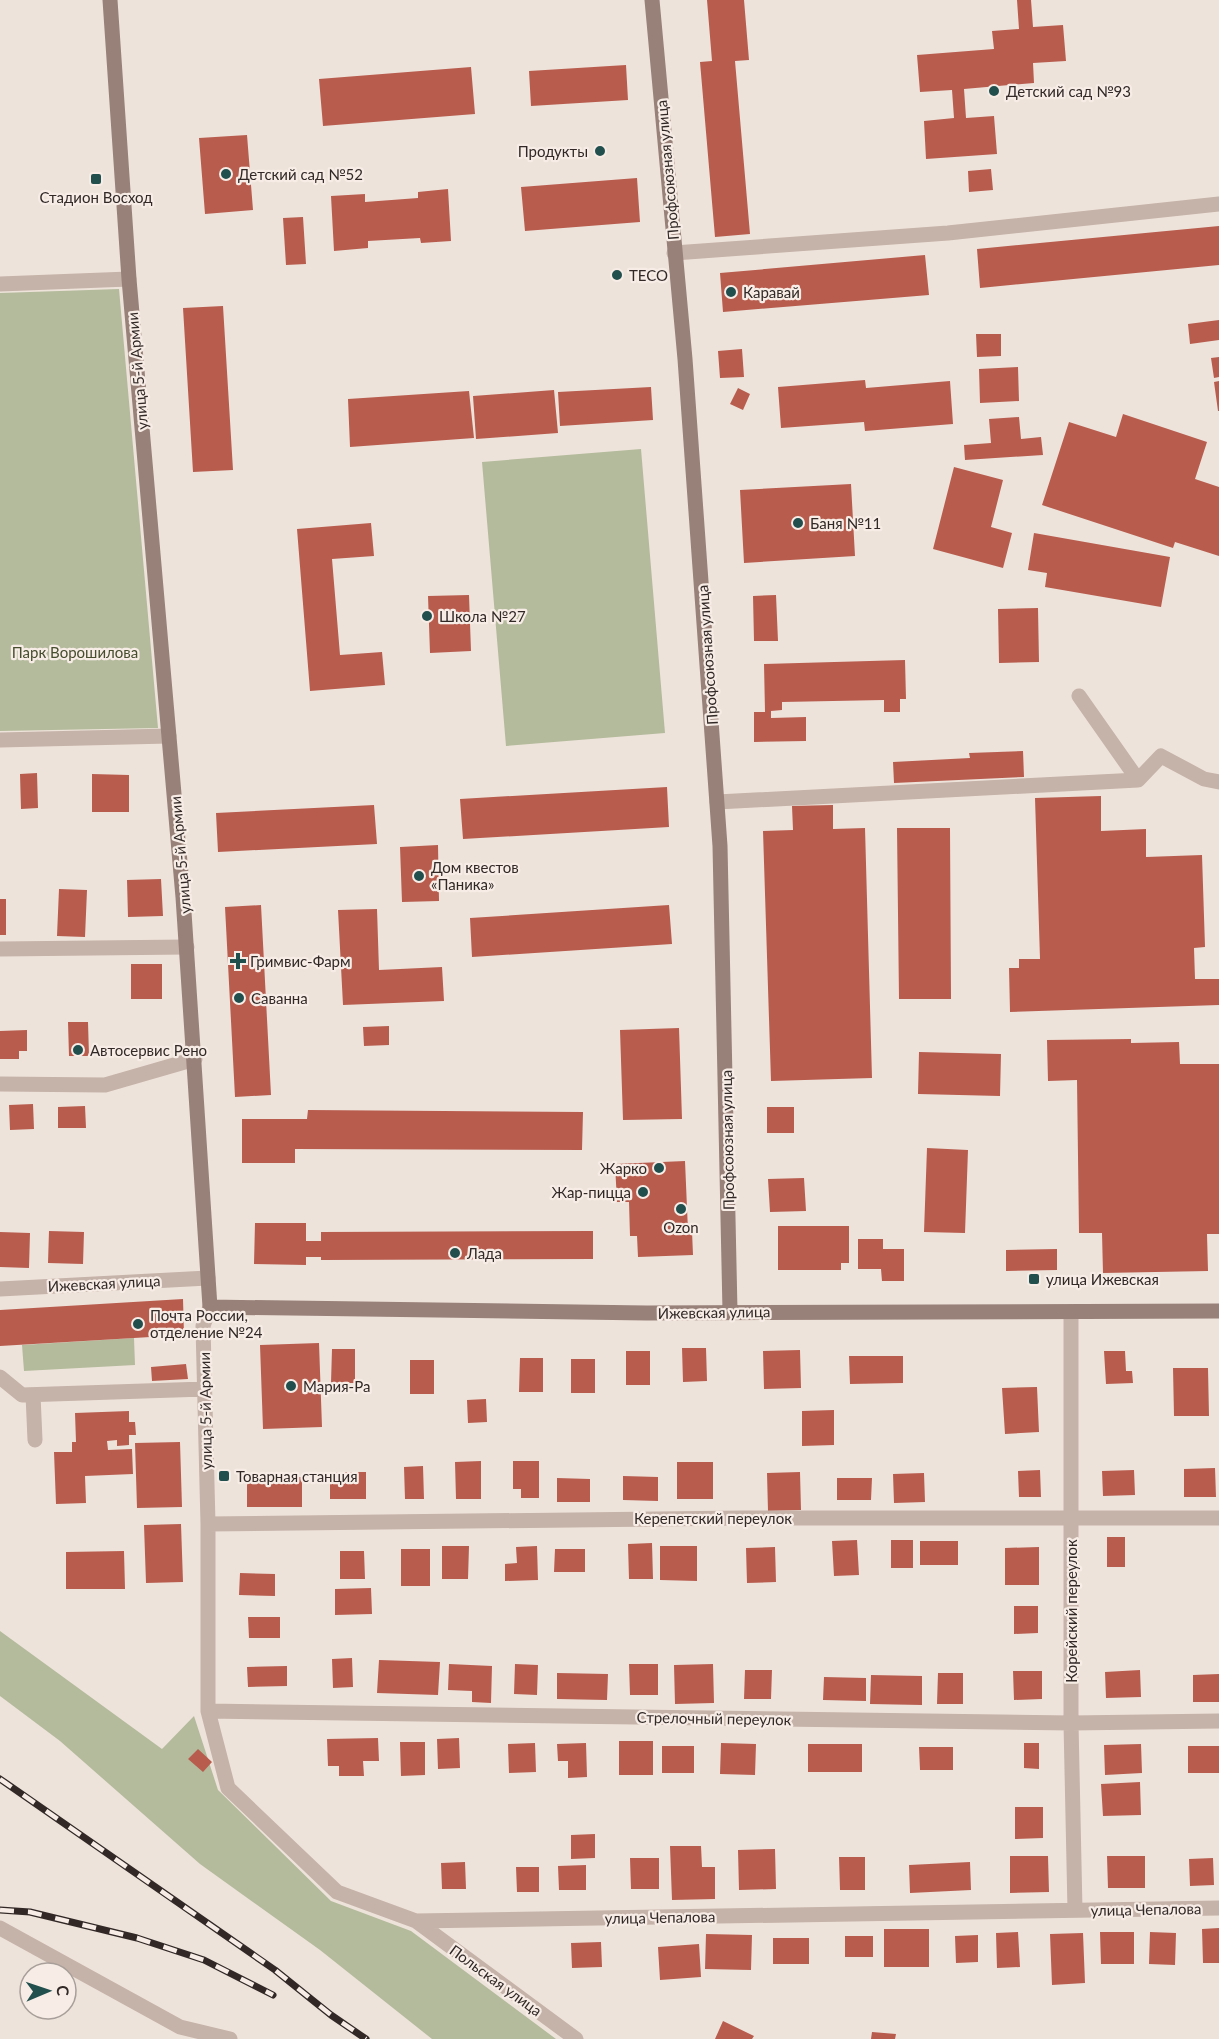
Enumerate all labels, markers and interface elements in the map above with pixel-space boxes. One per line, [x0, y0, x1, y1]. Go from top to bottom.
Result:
place label: Детский сад №93 [1006, 82, 1131, 100]
marker: Детский сад №93 [987, 84, 1001, 98]
street label: Профсоюзная улица [652, 99, 682, 241]
place label: Продукты [518, 142, 588, 160]
marker: Продукты [593, 144, 607, 158]
place label: Детский сад №52 [238, 165, 363, 183]
marker: Детский сад №52 [219, 167, 233, 181]
marker: Стадион Восход [89, 172, 103, 186]
place label: Стадион Восход [39, 188, 153, 206]
place label: ТЕСО [629, 266, 668, 284]
marker: ТЕСО [610, 268, 624, 282]
place label: Каравай [743, 283, 800, 301]
marker: Каравай [724, 285, 738, 299]
street label: улица 5-й Армии [123, 311, 151, 431]
place label: Баня №11 [810, 514, 881, 532]
marker: Баня №11 [791, 516, 805, 530]
street label: Профсоюзная улица [693, 584, 721, 726]
place label: Школа №27 [439, 607, 526, 625]
marker: Школа №27 [420, 609, 434, 623]
park label: Парк Ворошилова [12, 643, 138, 661]
street label: улица 5-й Армии [166, 795, 194, 915]
place label: Дом квестов «Паника» [431, 858, 519, 893]
marker: Дом квестов «Паника» [412, 869, 426, 883]
place label: Гримвис-Фарм [250, 952, 351, 970]
marker: Гримвис-Фарм [231, 954, 245, 968]
place label: Саванна [251, 989, 308, 1007]
marker: Саванна [232, 991, 246, 1005]
place label: Автосервис Рено [90, 1041, 207, 1059]
marker: Автосервис Рено [71, 1043, 85, 1057]
street label: Профсоюзная улица [717, 1070, 737, 1210]
place label: Жарко [600, 1159, 647, 1177]
marker: Жарко [652, 1161, 666, 1175]
place label: Жар-пицца [551, 1183, 631, 1201]
marker: Жар-пицца [636, 1185, 650, 1199]
marker: Ozon [674, 1202, 688, 1216]
place label: Ozon [663, 1218, 699, 1236]
place label: Лада [466, 1244, 502, 1262]
marker: Лада [448, 1246, 462, 1260]
place label: улица Ижевская [1046, 1270, 1159, 1288]
street label: Ижевская улица [47, 1271, 161, 1295]
marker: улица Ижевская [1027, 1272, 1041, 1286]
street label: Ижевская улица [657, 1302, 771, 1322]
place label: Почта России, отделение №24 [150, 1306, 263, 1341]
marker: Почта России, отделение №24 [131, 1317, 145, 1331]
street label: улица 5-й Армии [195, 1352, 215, 1470]
place label: Мария-Ра [303, 1377, 370, 1395]
marker: Мария-Ра [284, 1379, 298, 1393]
place label: Товарная cтанция [236, 1467, 358, 1485]
marker: Товарная cтанция [217, 1469, 231, 1483]
street label: Керепетский переулок [634, 1509, 792, 1527]
street label: Корейский переулок [1062, 1539, 1080, 1683]
street label: Стрелочный переулок [636, 1708, 792, 1728]
street label: улица Чепалова [1091, 1899, 1201, 1919]
street label: улица Чепалова [605, 1907, 715, 1927]
street label: Польская улица [446, 1940, 546, 2020]
north arrow [18, 1961, 78, 2021]
text: С [54, 1985, 73, 1996]

